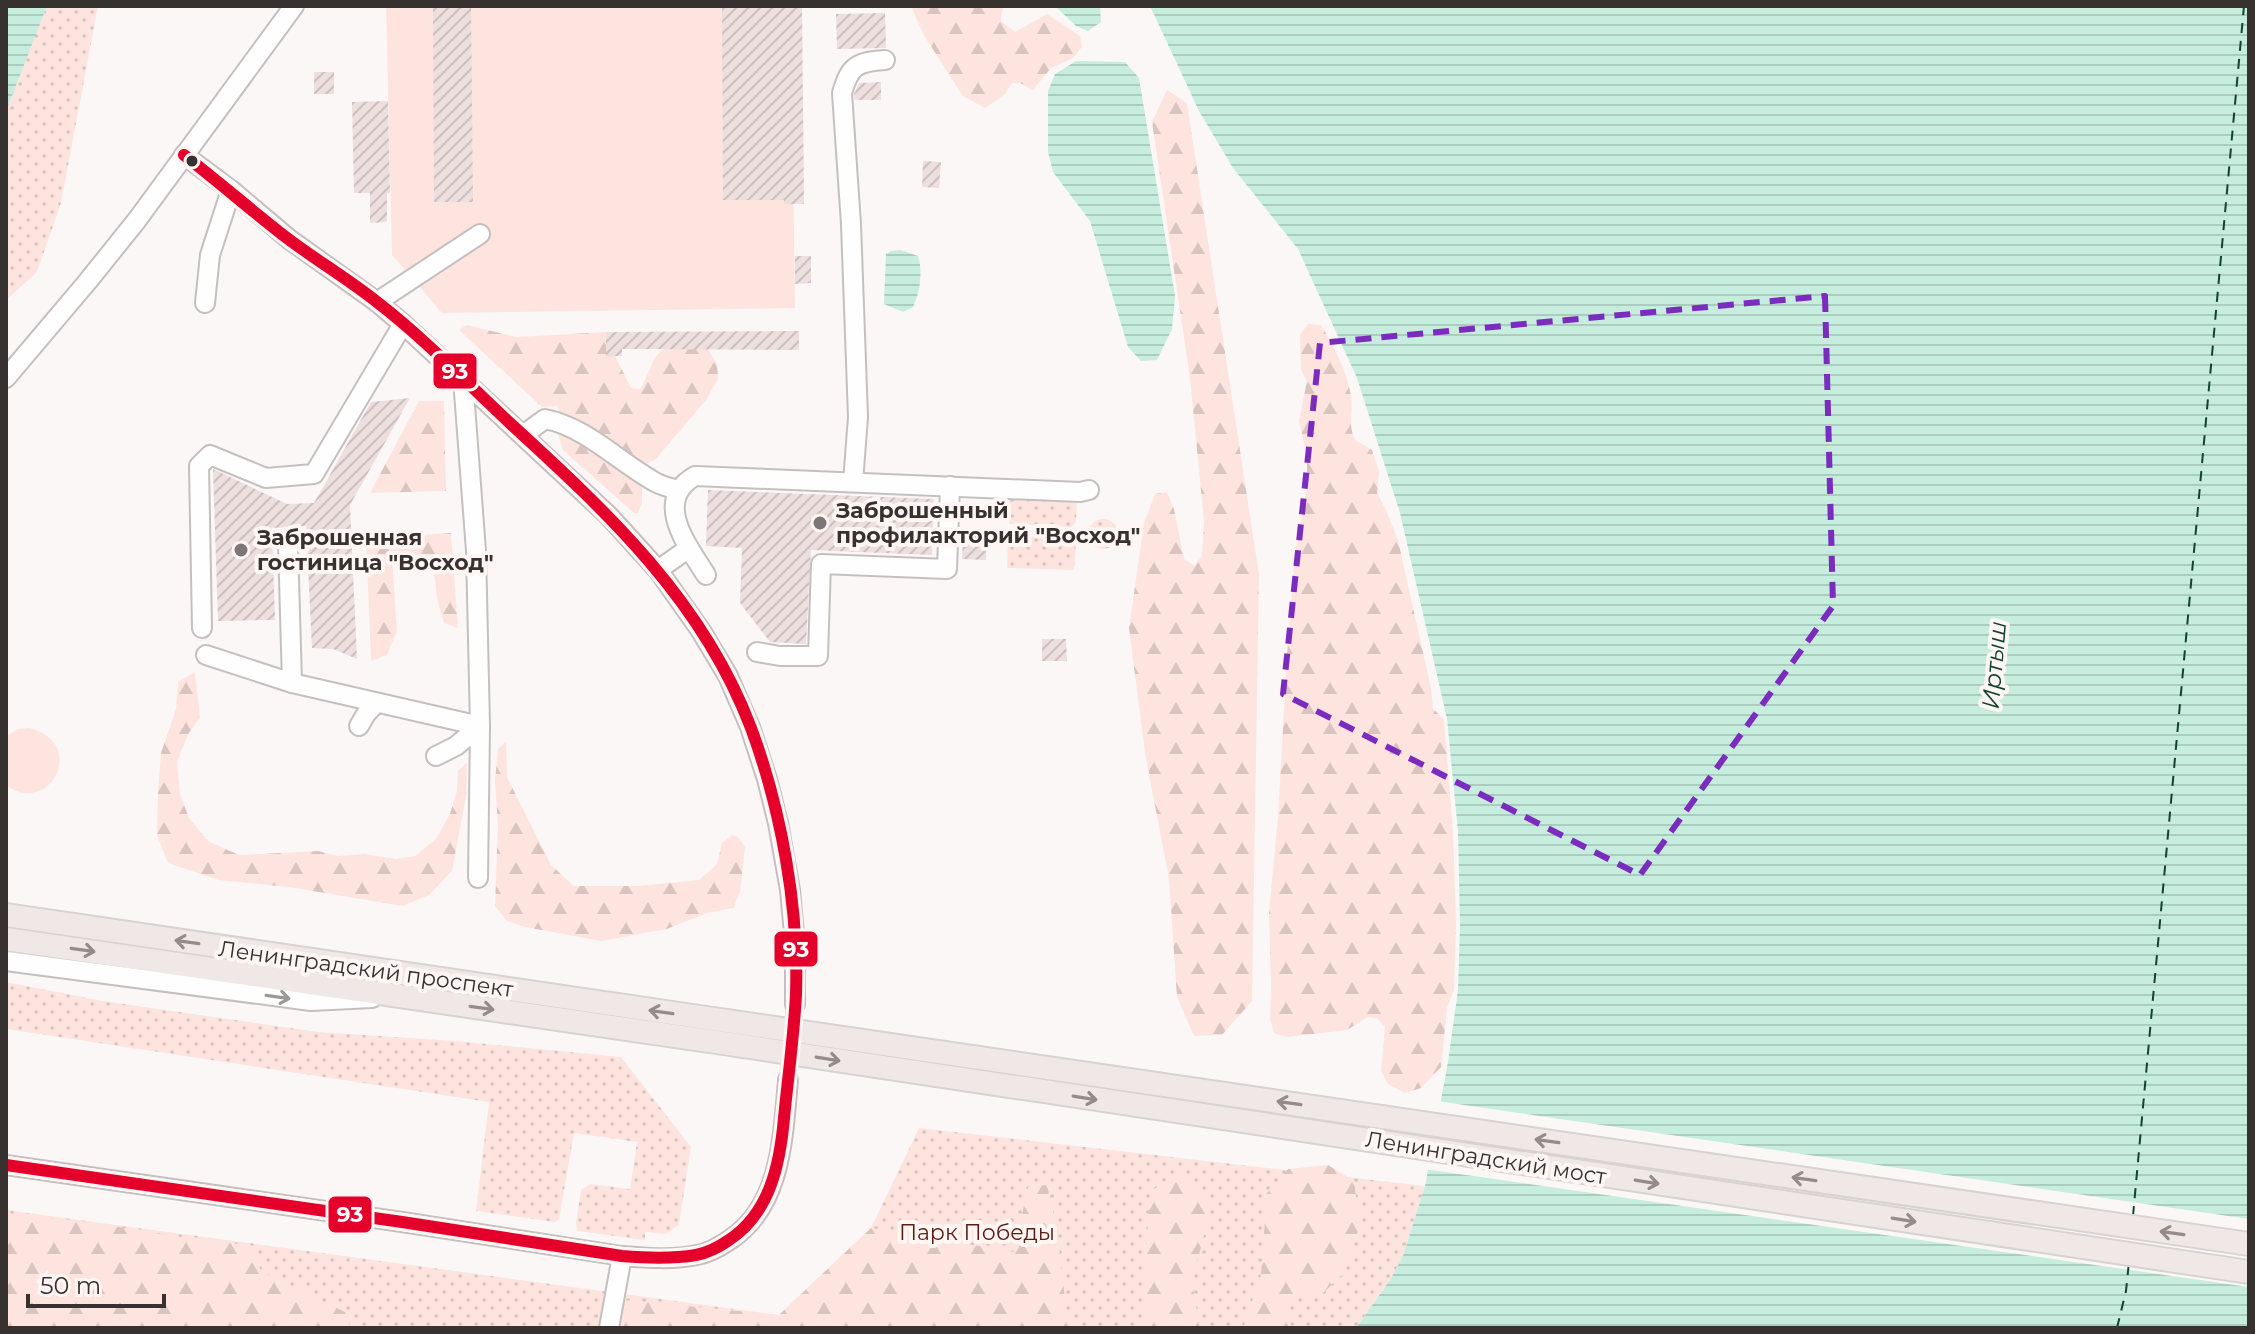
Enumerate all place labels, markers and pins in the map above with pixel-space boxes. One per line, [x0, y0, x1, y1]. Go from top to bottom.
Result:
unlabelled marker [184, 153, 200, 169]
place label: Заброшенный профилакторий "Восход" [835, 497, 1140, 549]
marker: Заброшенный профилакторий "Восход" [811, 514, 829, 532]
place label: Заброшенная гостиница "Восход" [256, 524, 494, 576]
marker: Заброшенная гостиница "Восход" [232, 541, 250, 559]

